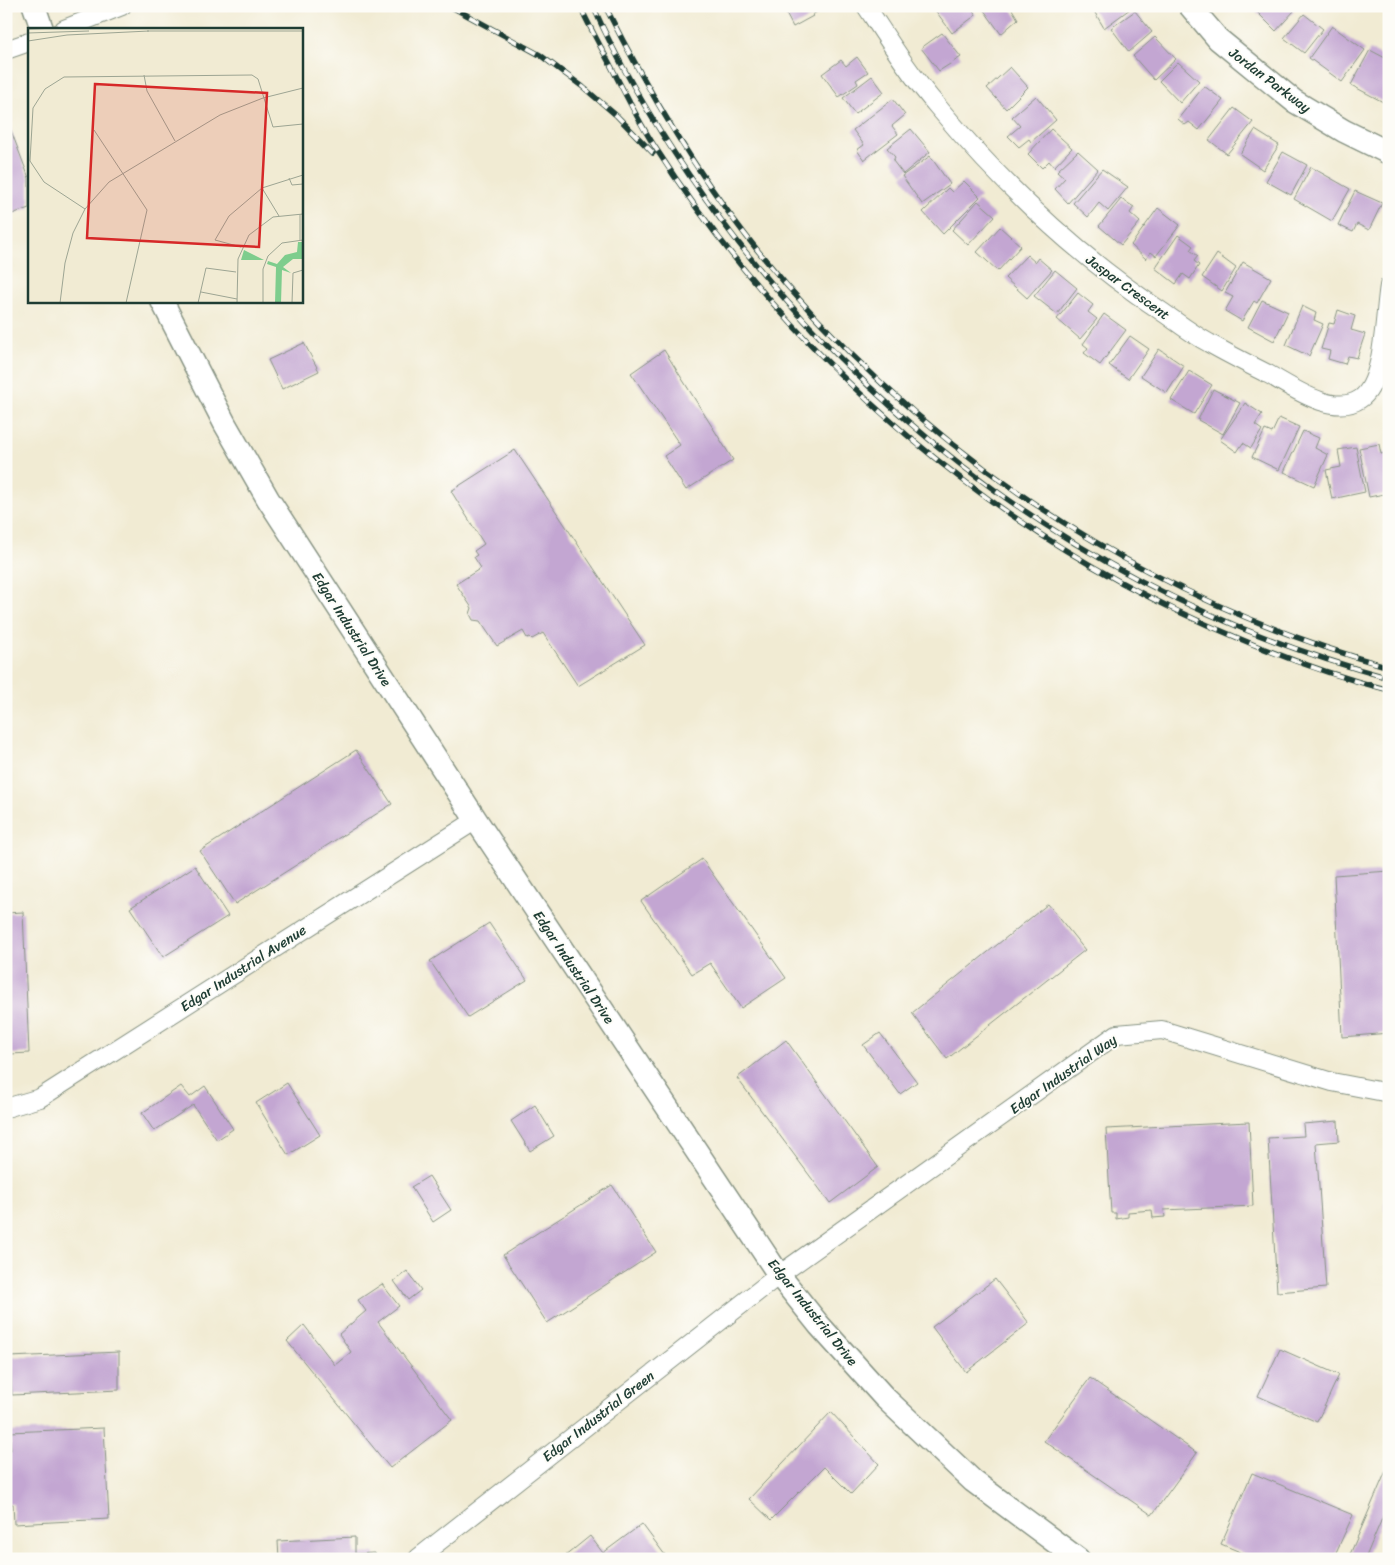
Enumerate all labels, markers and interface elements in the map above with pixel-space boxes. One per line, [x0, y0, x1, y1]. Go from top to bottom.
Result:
inset map [28, 28, 302, 302]
street label: Jordan Parkway [1222, 40, 1317, 120]
street label: Jaspar Crescent [1079, 248, 1175, 327]
street label: Edgar Industrial Drive [305, 567, 398, 692]
street label: Edgar Industrial Drive [526, 905, 621, 1029]
street label: Edgar Industrial Avenue [175, 918, 312, 1019]
street label: Edgar Industrial Way [1004, 1027, 1123, 1121]
street label: Edgar Industrial Drive [761, 1253, 864, 1372]
street label: Edgar Industrial Green [536, 1364, 661, 1469]

